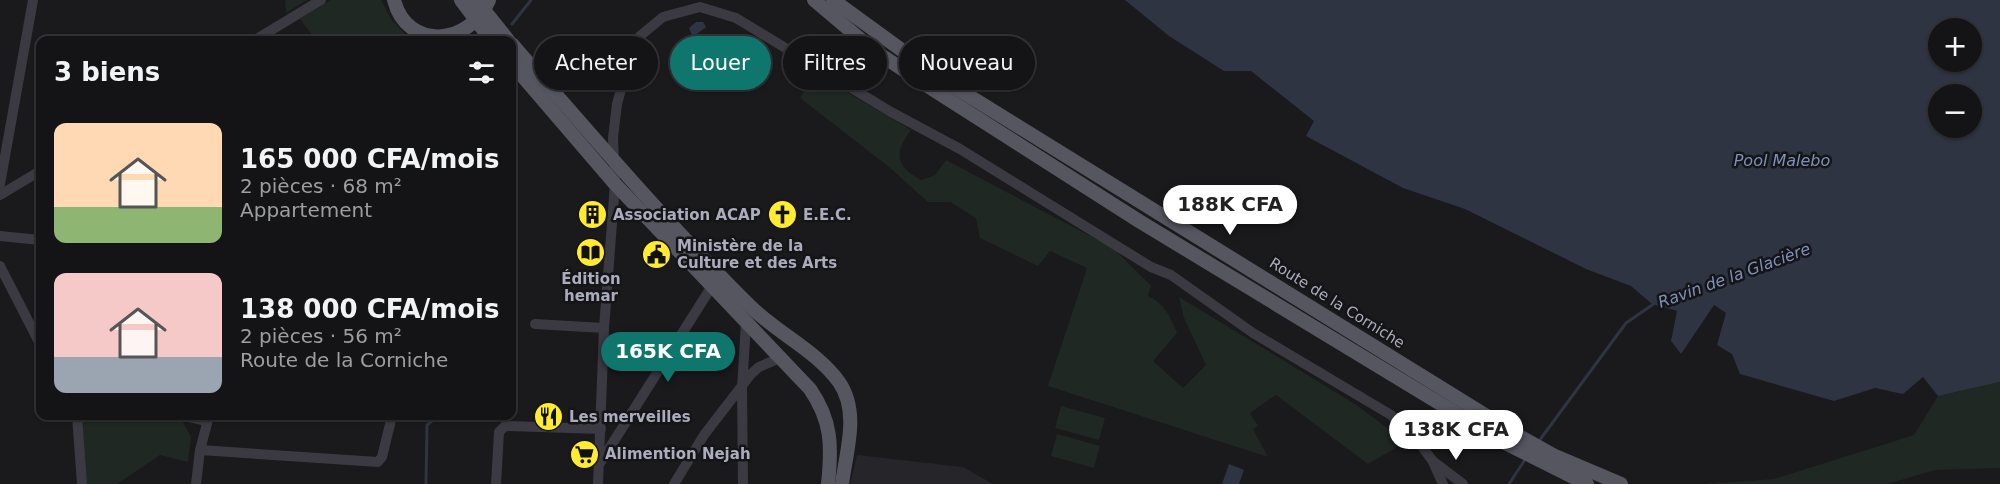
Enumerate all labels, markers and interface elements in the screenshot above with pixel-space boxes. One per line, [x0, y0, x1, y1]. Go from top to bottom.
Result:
map controls [1928, 18, 1982, 138]
button: + [1928, 18, 1982, 72]
chip: Acheter [534, 36, 658, 90]
chip: Louer [670, 36, 771, 90]
chip: Filtres [783, 36, 887, 90]
chip: Nouveau [899, 36, 1035, 90]
icon: filters [465, 56, 498, 89]
text: 3 biens [54, 57, 160, 87]
button: − [1928, 84, 1982, 138]
text: 165 000 CFA/mois [240, 144, 499, 174]
icon: home [102, 147, 174, 219]
water label: Pool Malebo [1734, 151, 1831, 170]
text: 2 pièces · 68 m² [240, 174, 402, 198]
pin: 188K CFA [1168, 185, 1292, 236]
text: 188K CFA [1177, 192, 1283, 216]
text: Appartement [240, 198, 372, 222]
building icon: Association ACAP [576, 199, 608, 231]
church icon: E.E.C. [766, 199, 798, 231]
place label: Association ACAP [613, 206, 761, 224]
place label: E.E.C. [803, 206, 852, 224]
library icon: Édition hemar [575, 236, 607, 268]
place label: Ministère de la Culture et des Arts [677, 237, 837, 272]
public building icon: Ministère de la Culture et des Arts [640, 239, 672, 271]
water label: Ravin de la Glacière [1655, 239, 1813, 312]
street label: Route de la Corniche [1266, 254, 1408, 352]
place label: Édition hemar [561, 269, 621, 305]
text: 138 000 CFA/mois [240, 294, 499, 324]
icon: home [102, 297, 174, 369]
text: 2 pièces · 56 m² [240, 324, 402, 348]
pin: 165K CFA [606, 332, 730, 383]
text: 165K CFA [615, 339, 721, 363]
text: Route de la Corniche [240, 348, 448, 372]
restaurant icon: Les merveilles [532, 401, 564, 433]
place label: Les merveilles [569, 408, 691, 426]
pin: 138K CFA [1394, 410, 1518, 461]
text: 138K CFA [1403, 417, 1509, 441]
supermarket icon: Alimention Nejah [568, 438, 600, 470]
place label: Alimention Nejah [605, 445, 751, 463]

